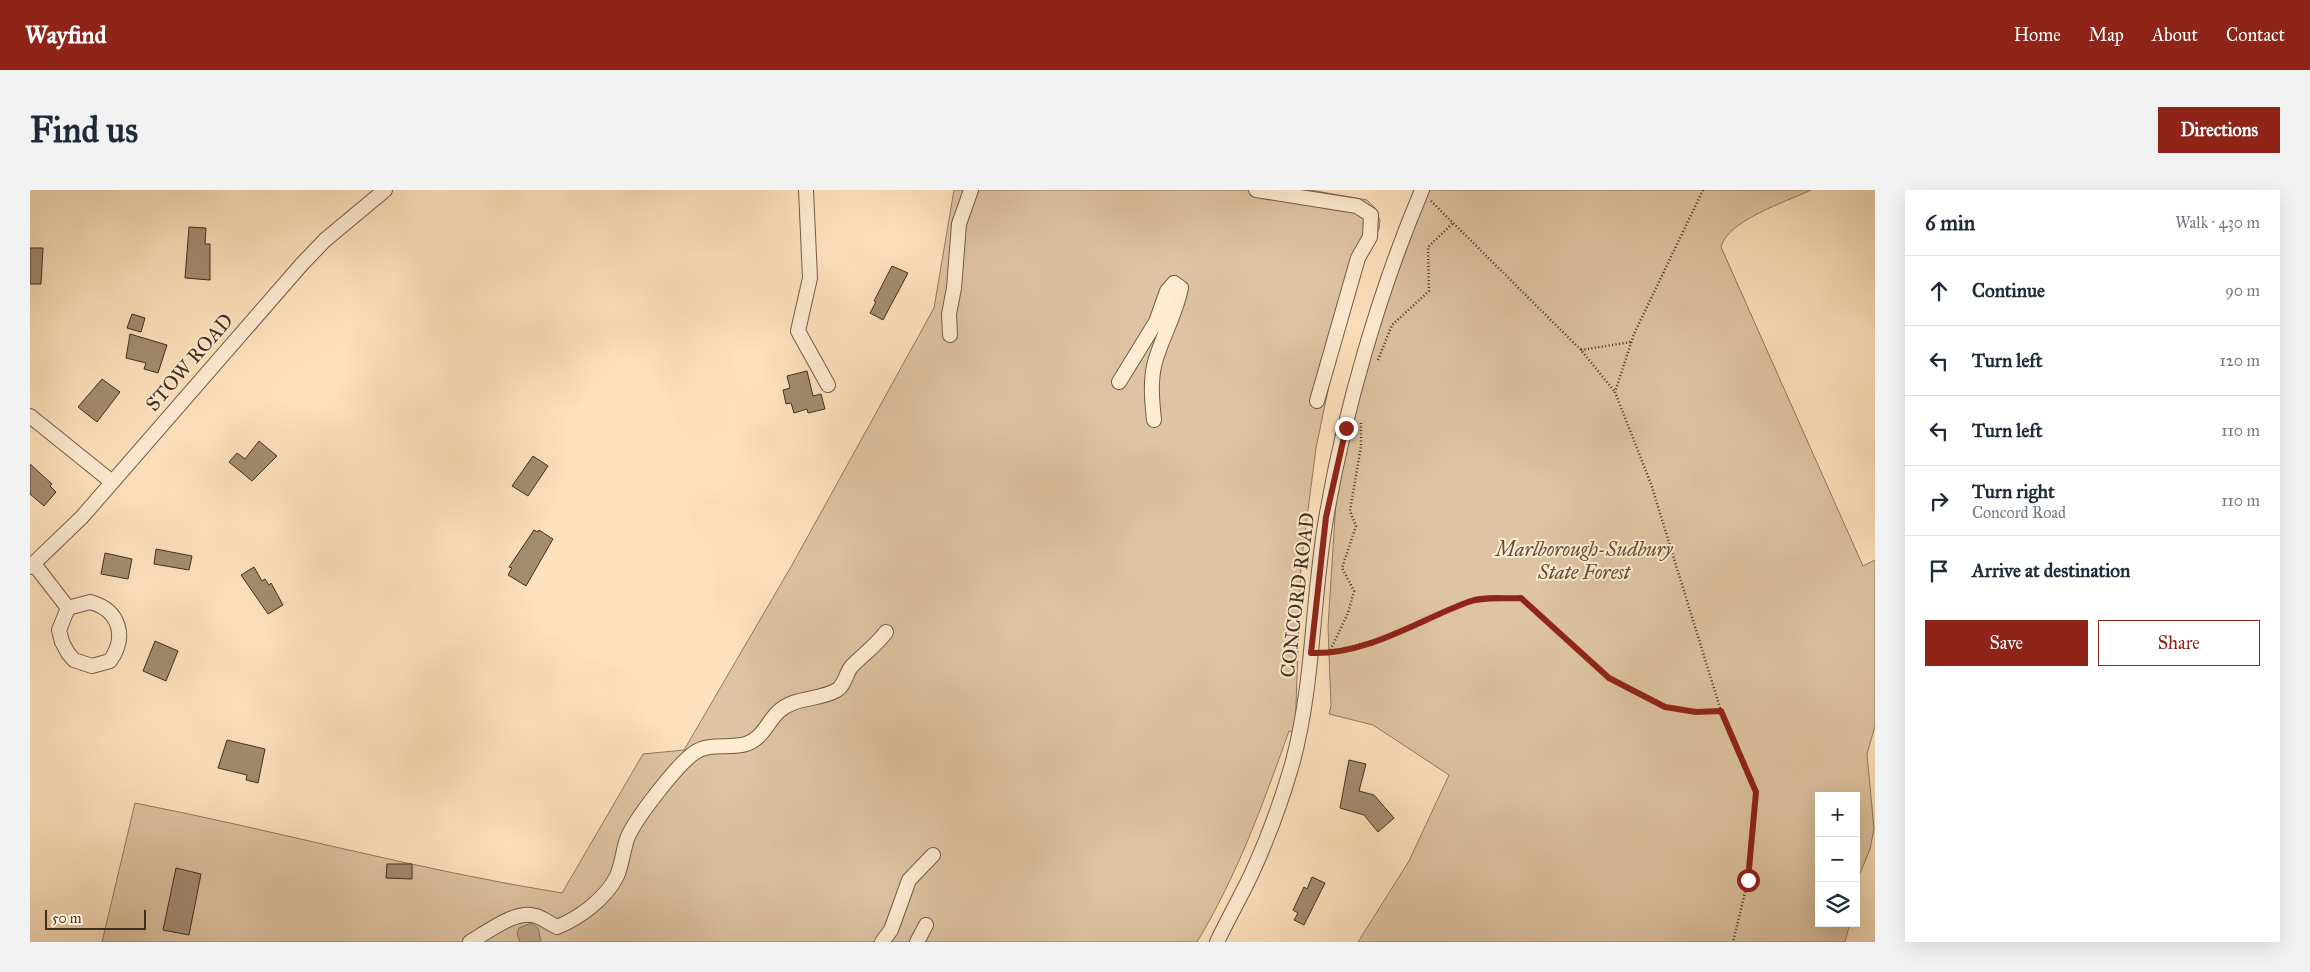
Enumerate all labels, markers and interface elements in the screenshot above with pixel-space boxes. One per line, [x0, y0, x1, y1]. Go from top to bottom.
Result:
text: Wayfind [25, 20, 107, 50]
text: Home [2014, 24, 2061, 46]
text: Map [2089, 24, 2124, 46]
text: About [2152, 24, 2198, 46]
text: Contact [2226, 24, 2285, 46]
button: Directions [2158, 107, 2280, 153]
text: Find us [30, 109, 138, 152]
text: 6 min [1925, 210, 1975, 236]
text: Walk · 430 m [2175, 213, 2260, 232]
icon: ahead [1925, 277, 1953, 305]
text: Continue [1972, 279, 2045, 302]
text: 90 m [2225, 281, 2260, 300]
street label: STOW ROAD [140, 308, 238, 416]
icon: left [1925, 347, 1953, 375]
text: Turn left [1972, 349, 2042, 372]
text: 120 m [2220, 351, 2260, 370]
route end [1335, 417, 1358, 440]
icon: left [1925, 417, 1953, 445]
text: Turn left [1972, 419, 2042, 442]
text: 110 m [2221, 421, 2260, 440]
text: Turn right [1972, 480, 2055, 503]
icon: right [1925, 487, 1953, 515]
text: 110 m [2221, 491, 2260, 510]
text: Concord Road [1972, 503, 2066, 522]
street label: CONCORD ROAD [1275, 511, 1319, 679]
park label: Marlborough-Sudbury State Forest [1493, 537, 1674, 584]
icon: arrive [1925, 557, 1953, 585]
text: Arrive at destination [1972, 559, 2130, 582]
button: Save [1925, 620, 2088, 666]
button: Share [2098, 620, 2260, 666]
map controls [1815, 792, 1860, 927]
button: + [1815, 792, 1860, 837]
button: − [1815, 837, 1860, 882]
route start [1737, 869, 1760, 892]
button: layers [1815, 882, 1860, 927]
scale bar [45, 907, 146, 930]
text: 50 m [52, 910, 81, 927]

